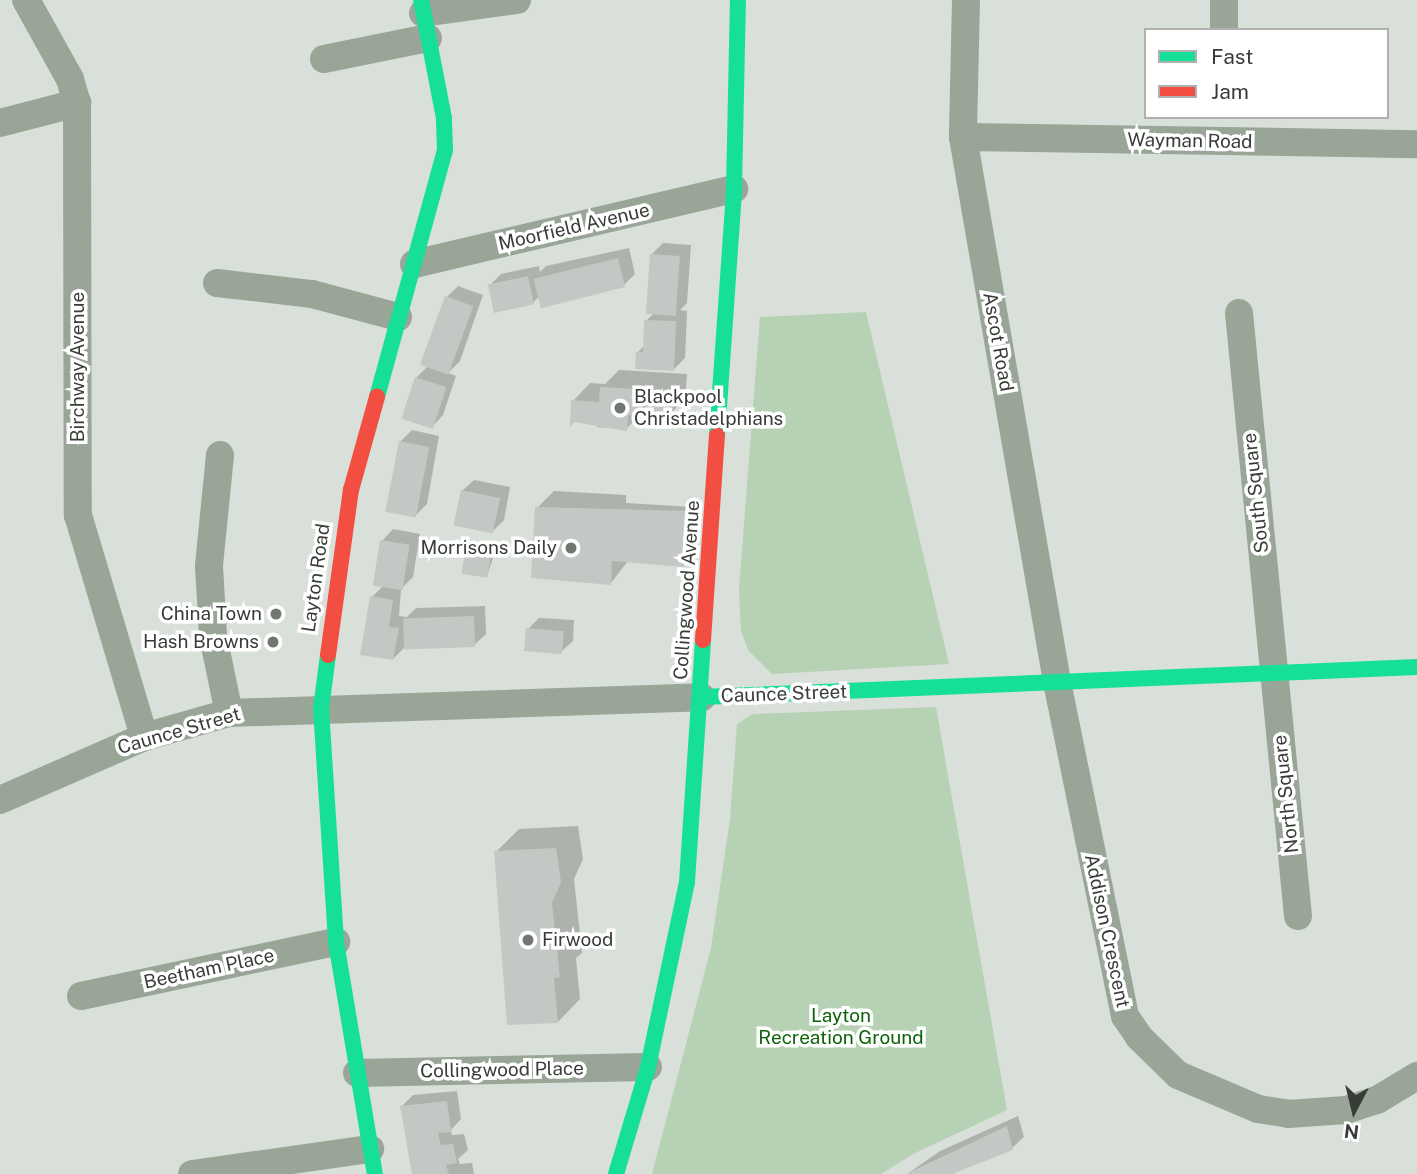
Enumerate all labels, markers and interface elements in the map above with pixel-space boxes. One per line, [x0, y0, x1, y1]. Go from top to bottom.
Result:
legend [1144, 28, 1389, 119]
text: Fast [1211, 44, 1253, 69]
text: Jam [1211, 79, 1249, 104]
street label: Wayman Road [1127, 129, 1253, 153]
street label: Moorfield Avenue [496, 198, 652, 256]
street label: Ascot Road [978, 291, 1018, 393]
street label: Birchway Avenue [67, 292, 89, 442]
place label: Blackpool Christadelphians [634, 386, 783, 430]
marker: Blackpool Christadelphians [612, 400, 628, 416]
street label: South Square [1238, 432, 1274, 554]
street label: Collingwood Avenue [669, 499, 705, 681]
street label: Layton Road [297, 522, 335, 634]
place label: Morrisons Daily [420, 537, 557, 559]
marker: Morrisons Daily [563, 540, 579, 556]
place label: China Town [161, 603, 262, 625]
marker: China Town [268, 606, 284, 622]
place label: Hash Browns [143, 631, 259, 653]
marker: Hash Browns [265, 634, 281, 650]
street label: Caunce Street [720, 680, 848, 708]
street label: Caunce Street [115, 703, 243, 759]
street label: North Square [1268, 734, 1304, 854]
street label: Addison Crescent [1080, 852, 1134, 1010]
place label: Firwood [542, 929, 613, 951]
marker: Firwood [520, 932, 536, 948]
street label: Beetham Place [142, 944, 276, 994]
park label: Layton Recreation Ground [758, 1005, 924, 1049]
street label: Collingwood Place [420, 1057, 584, 1083]
north arrow [1319, 1076, 1389, 1146]
text: N [1343, 1120, 1360, 1144]

